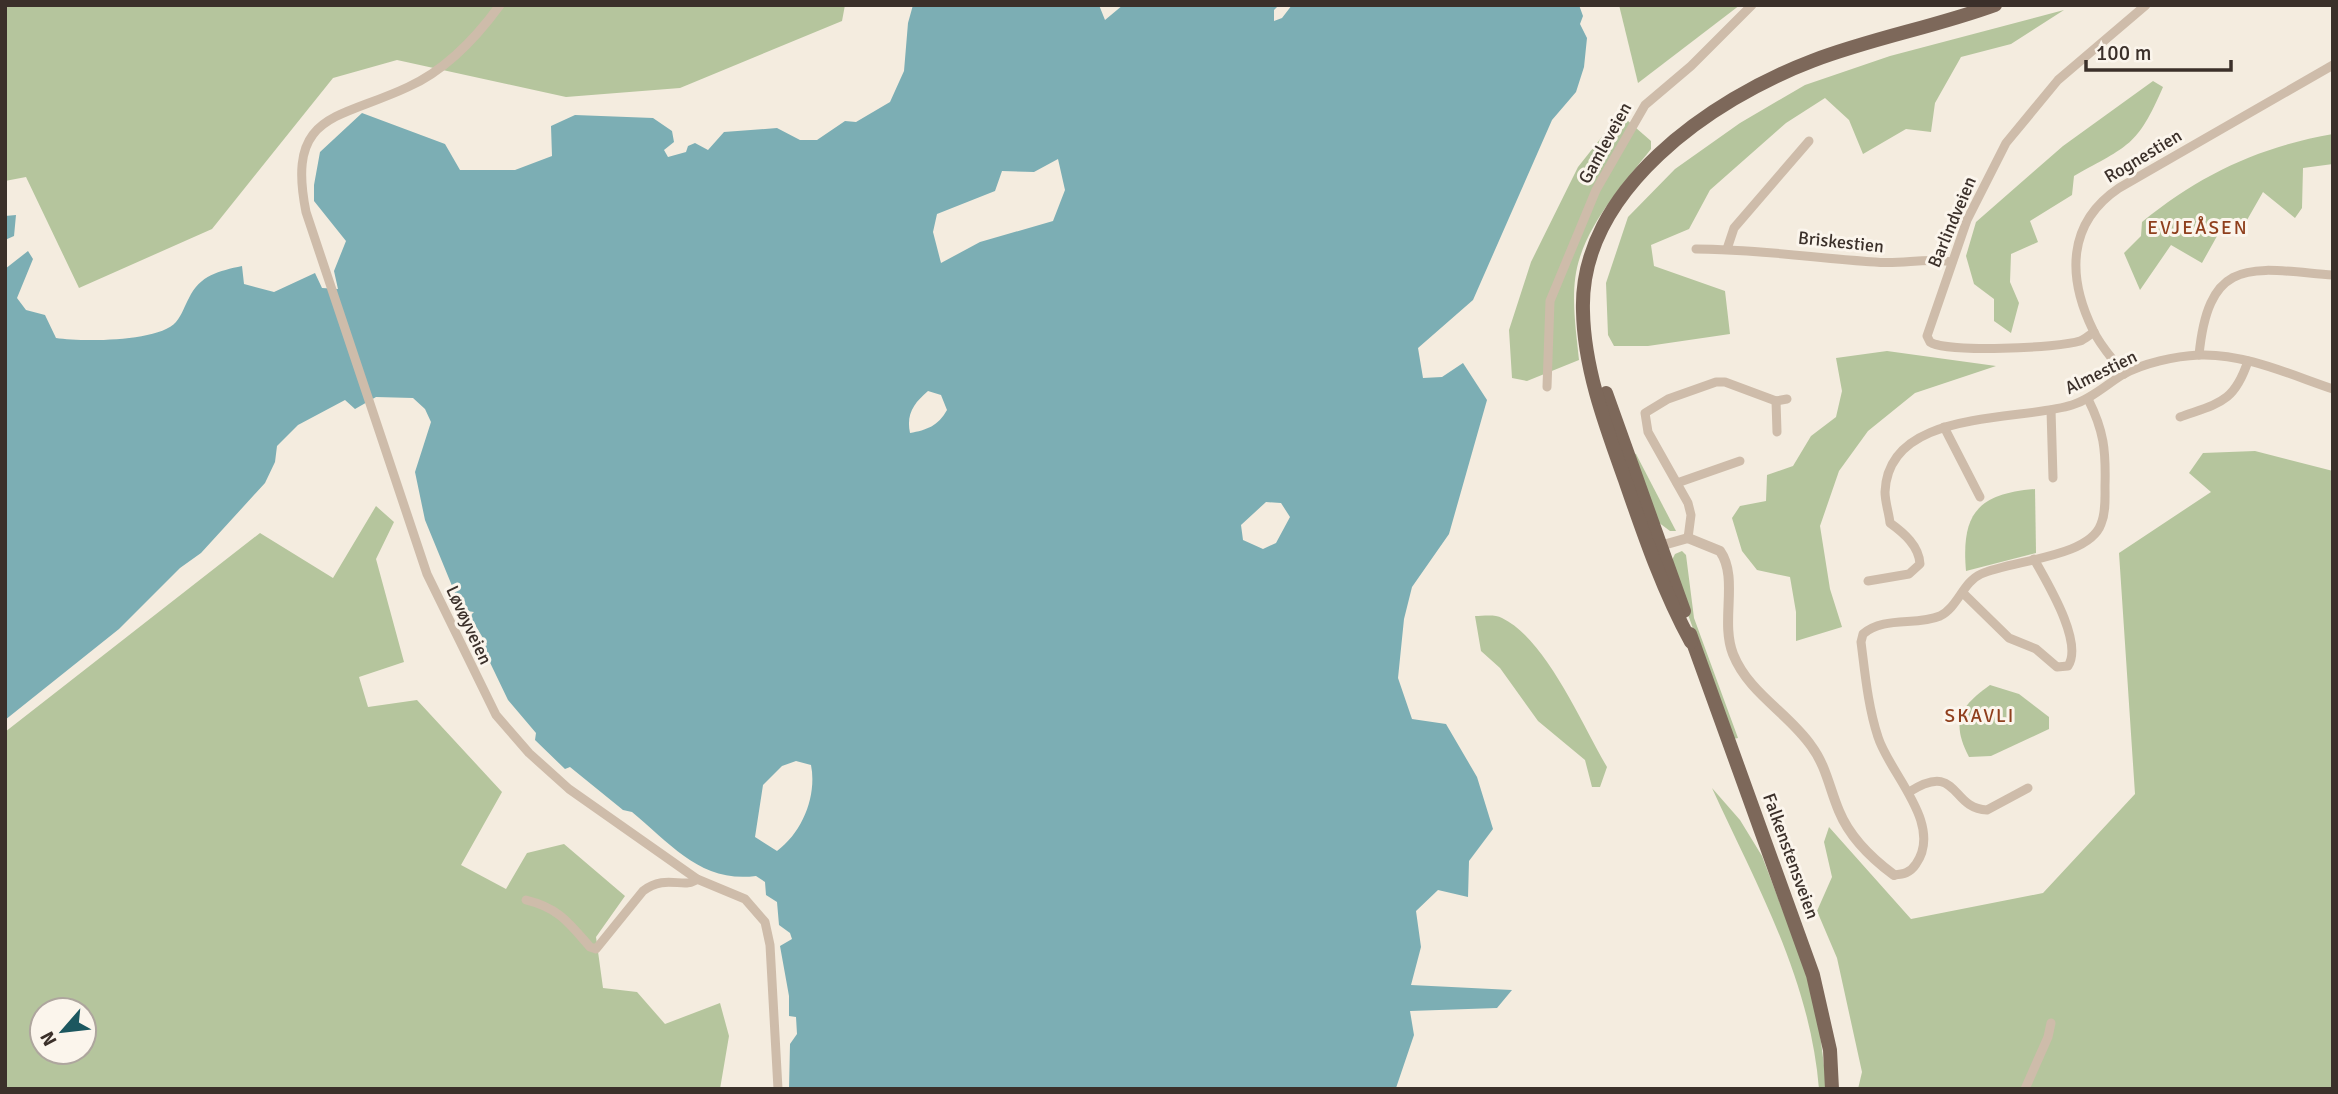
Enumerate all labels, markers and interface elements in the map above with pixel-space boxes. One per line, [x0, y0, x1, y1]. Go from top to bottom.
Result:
scale bar [2086, 28, 2231, 72]
text: 100 m [2096, 40, 2151, 66]
street label: Gamleveien [1574, 98, 1636, 188]
street label: Rognestien [2100, 124, 2186, 188]
street label: Barlindveien [1923, 173, 1981, 271]
district label: EVJEÅSEN [2147, 216, 2249, 240]
street label: Briskestien [1797, 227, 1885, 257]
street label: Almestien [2061, 345, 2141, 399]
street label: Løvøyveien [441, 582, 497, 668]
district label: SKAVLI [1945, 704, 2015, 728]
street label: Falkenstensveien [1758, 790, 1824, 922]
north arrow [28, 996, 98, 1066]
text: N [35, 1027, 63, 1050]

